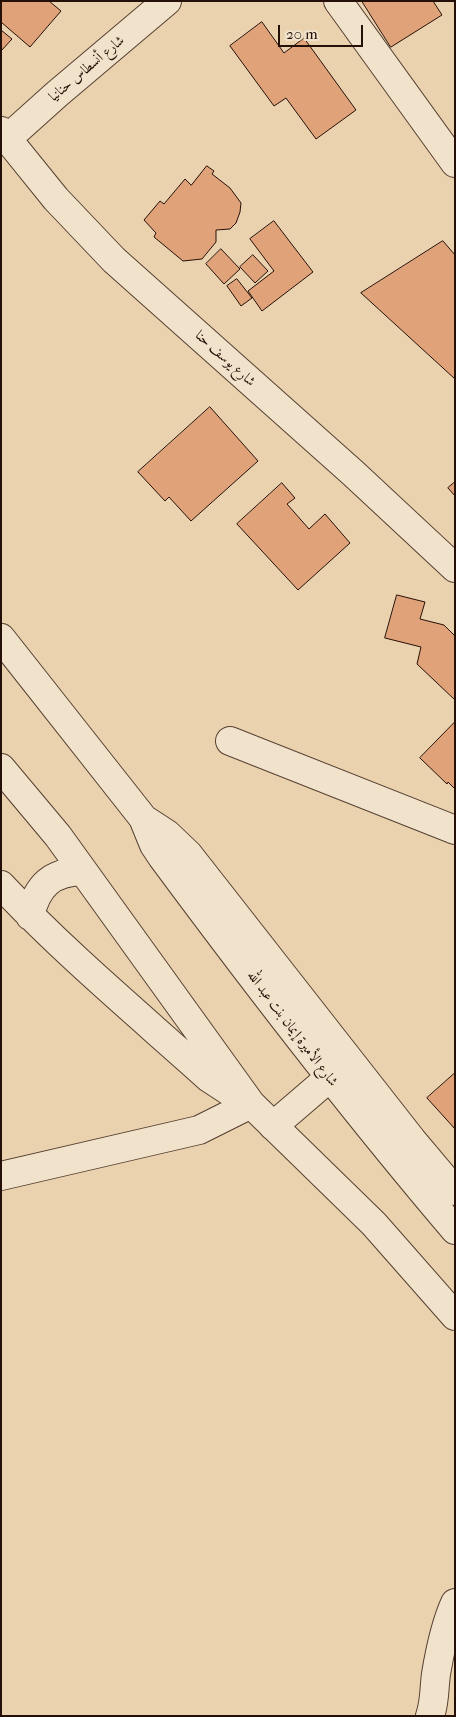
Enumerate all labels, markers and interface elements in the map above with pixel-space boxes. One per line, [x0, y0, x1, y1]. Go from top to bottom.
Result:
scale bar [281, 15, 366, 47]
text: 20 m [286, 25, 318, 43]
street label: شارع أنسطاس حنانيا [46, 33, 128, 105]
street label: شارع يوسف حنا [191, 327, 259, 391]
street label: شارع الأميرة إيمان بنت عبد الله [243, 968, 341, 1090]

